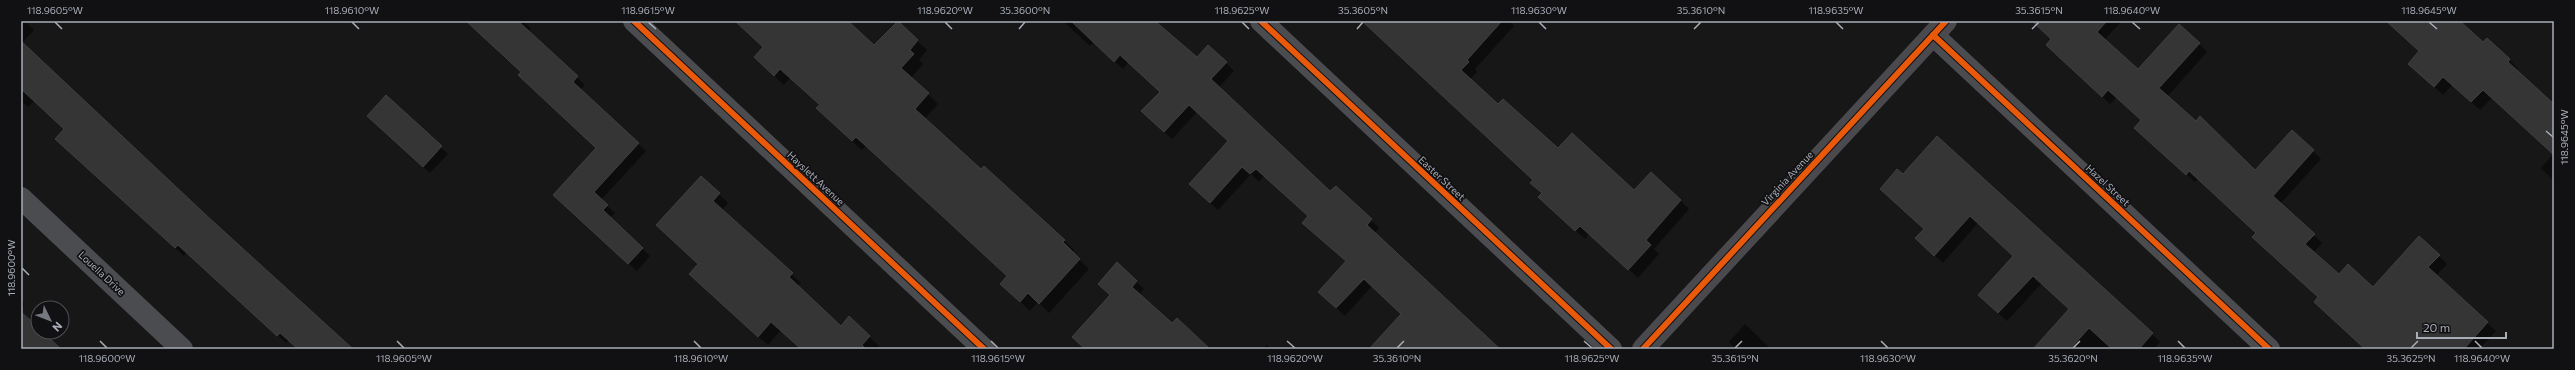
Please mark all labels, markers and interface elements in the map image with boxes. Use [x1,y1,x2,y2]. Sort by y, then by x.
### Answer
text: 118.9605°W [27,4,83,16]
text: 118.9610°W [325,4,379,16]
text: 118.9615°W [621,4,675,16]
text: 118.9620°W [917,4,973,16]
text: 35.3600°N [1000,4,1050,16]
text: 118.9625°W [1215,4,1269,16]
text: 35.3605°N [1338,4,1388,16]
text: 118.9630°W [1511,4,1567,16]
text: 35.3610°N [1677,4,1725,16]
text: 118.9635°W [1808,4,1864,16]
text: 35.3615°N [2015,4,2063,16]
text: 118.9640°W [2104,4,2160,16]
text: 118.9645°W [2401,4,2457,16]
text: 118.9645°W [2558,109,2570,165]
street label: Virginia Avenue [1759,148,1815,208]
street label: Hayslett Avenue [785,149,847,207]
street label: Easter Street [1416,153,1468,203]
street label: Hazel Street [2084,162,2132,208]
text: 118.9600°W [5,240,17,296]
street label: Louella Drive [76,249,128,297]
north arrow [30,300,70,340]
scale bar [2417,314,2506,340]
text: N [50,320,65,335]
text: 20 m [2423,320,2450,334]
text: 118.9600°W [79,352,135,364]
text: 118.9605°W [376,352,432,364]
text: 118.9610°W [674,352,728,364]
text: 118.9615°W [971,352,1025,364]
text: 118.9620°W [1267,352,1323,364]
text: 35.3610°N [1373,352,1421,364]
text: 118.9625°W [1565,352,1619,364]
text: 35.3615°N [1711,352,1759,364]
text: 118.9630°W [1860,352,1916,364]
text: 35.3620°N [2048,352,2098,364]
text: 118.9635°W [2157,352,2213,364]
text: 35.3625°N [2387,352,2435,364]
text: 118.9640°W [2454,352,2510,364]

